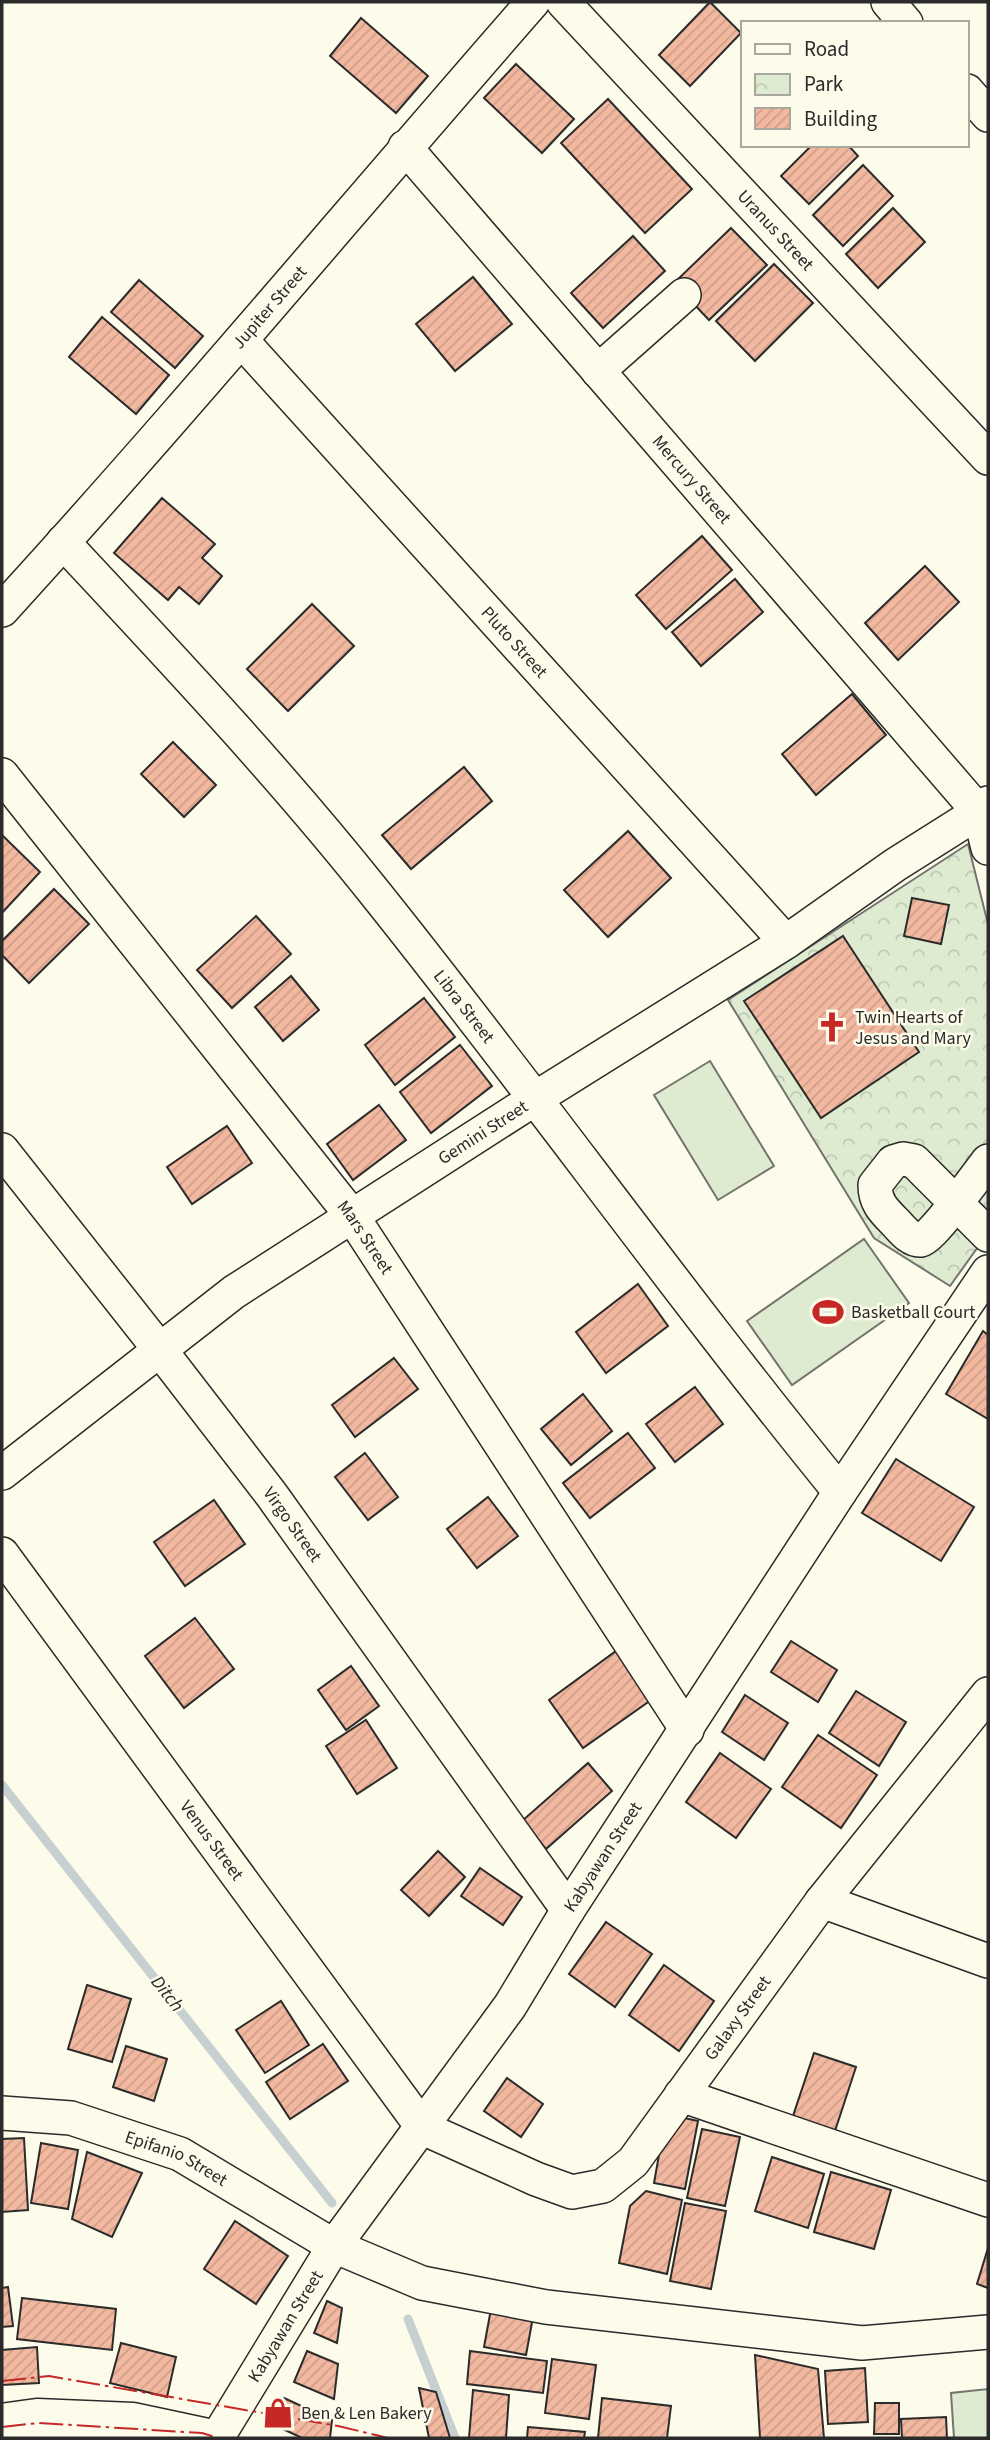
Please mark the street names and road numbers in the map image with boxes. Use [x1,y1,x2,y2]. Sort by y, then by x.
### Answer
street label: Uranus Street [732,184,820,276]
street label: Jupiter Street [226,260,312,354]
street label: Mercury Street [646,430,737,529]
street label: Pluto Street [475,601,554,683]
street label: Libra Street [428,964,501,1048]
street label: Gemini Street [433,1094,533,1170]
street label: Mars Street [331,1195,399,1279]
street label: Virgo Street [257,1481,328,1567]
street label: Venus Street [174,1795,250,1886]
street label: Kabyawan Street [557,1797,648,1917]
street label: Galaxy Street [698,1970,777,2065]
street label: Epifanio Street [122,2124,232,2192]
street label: Kabyawan Street [241,2265,329,2387]

